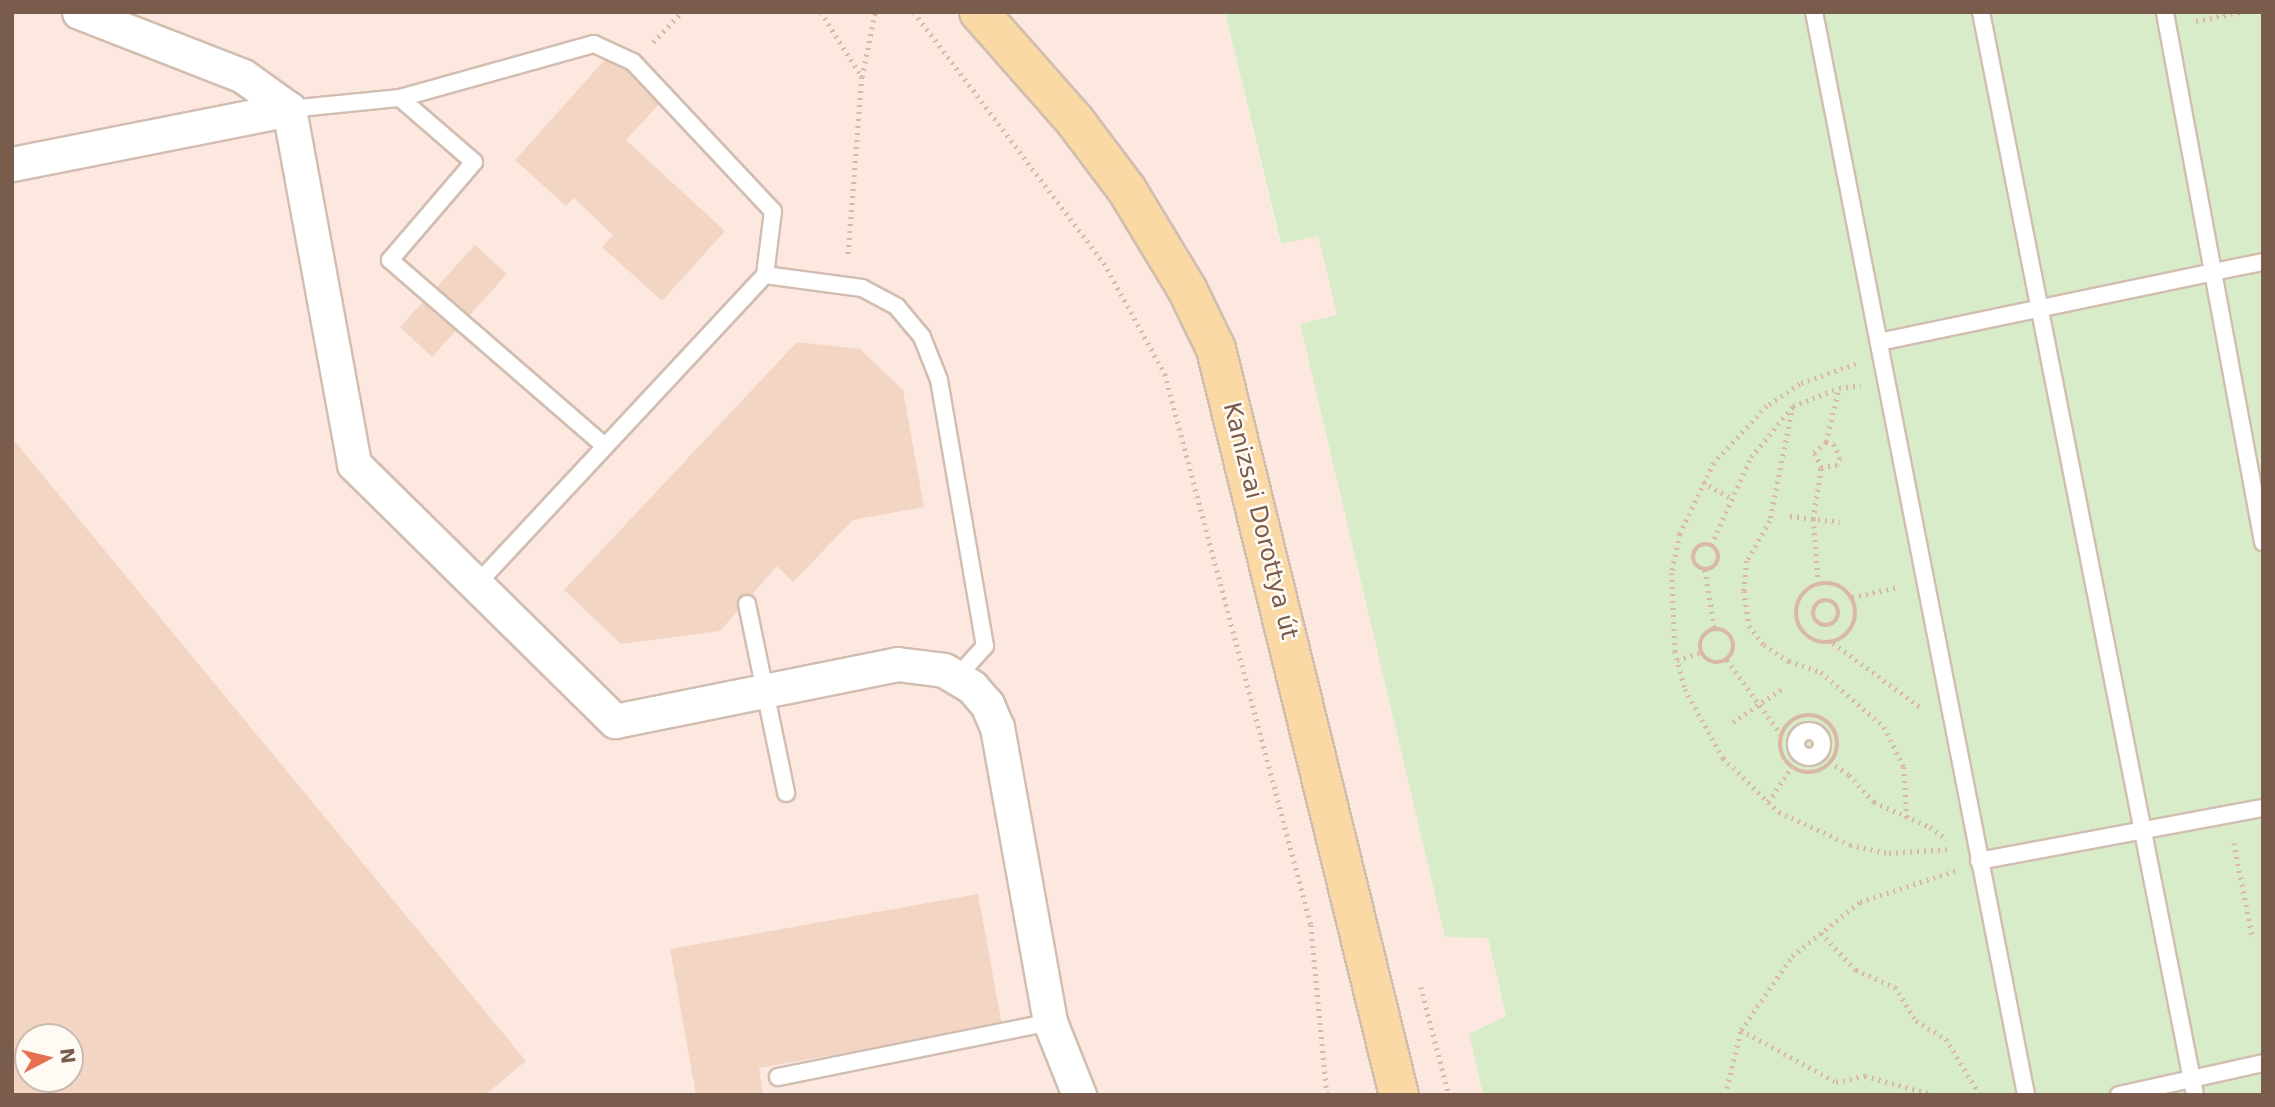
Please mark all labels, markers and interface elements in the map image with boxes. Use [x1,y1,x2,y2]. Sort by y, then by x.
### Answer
street label: Kanizsai Dorottya út [1217,400,1303,642]
north arrow [14,1023,84,1093]
text: N [56,1046,80,1065]

